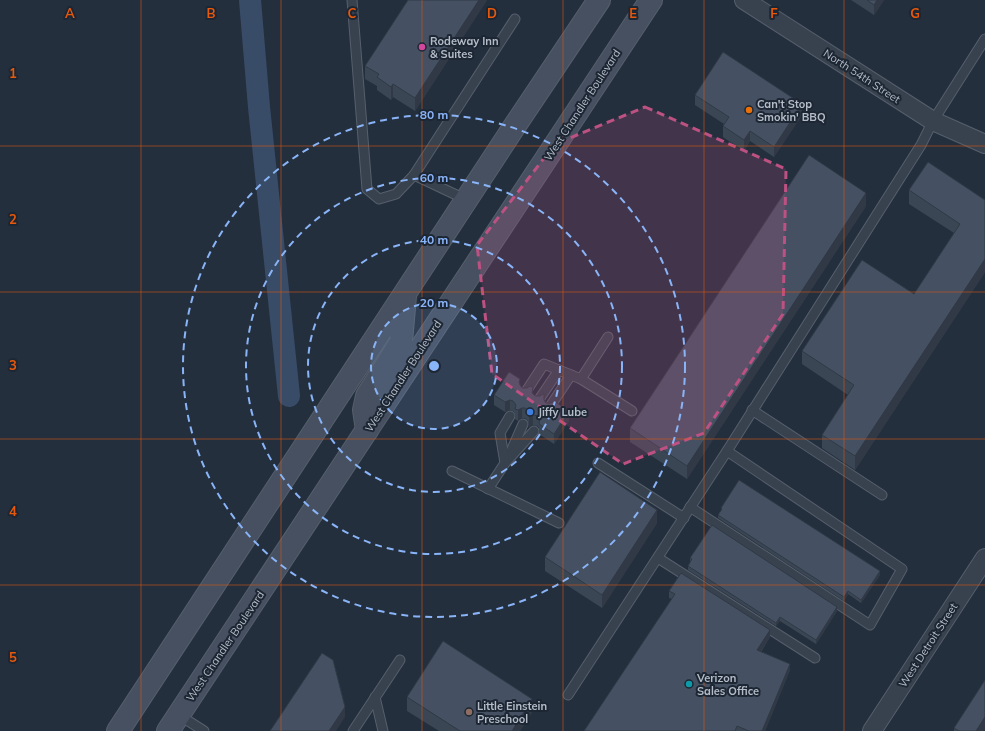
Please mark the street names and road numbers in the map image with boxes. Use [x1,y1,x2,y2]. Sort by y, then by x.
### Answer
street label: North 54th Street [821,46,903,106]
street label: West Chandler Boulevard [541,47,623,163]
street label: West Chandler Boulevard [362,318,444,434]
street label: West Chandler Boulevard [183,588,267,704]
street label: West Detroit Street [896,600,961,690]

